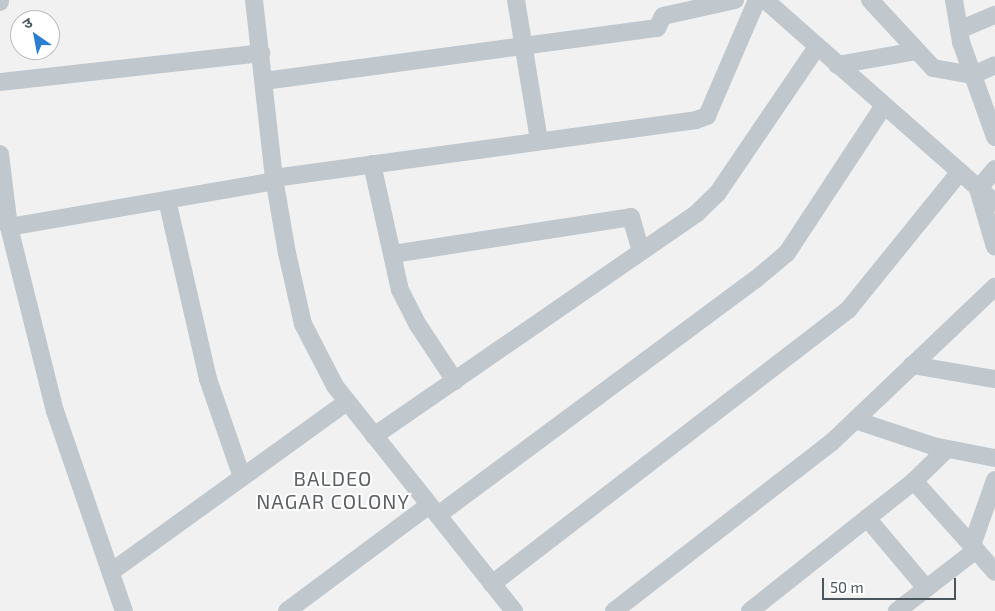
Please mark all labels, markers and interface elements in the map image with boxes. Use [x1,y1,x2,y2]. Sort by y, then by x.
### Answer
north arrow [10,10,60,60]
text: उ [19,13,35,32]
district label: BALDEO NAGAR COLONY [255,466,411,513]
scale bar [825,568,959,600]
text: 50 m [830,578,864,596]

